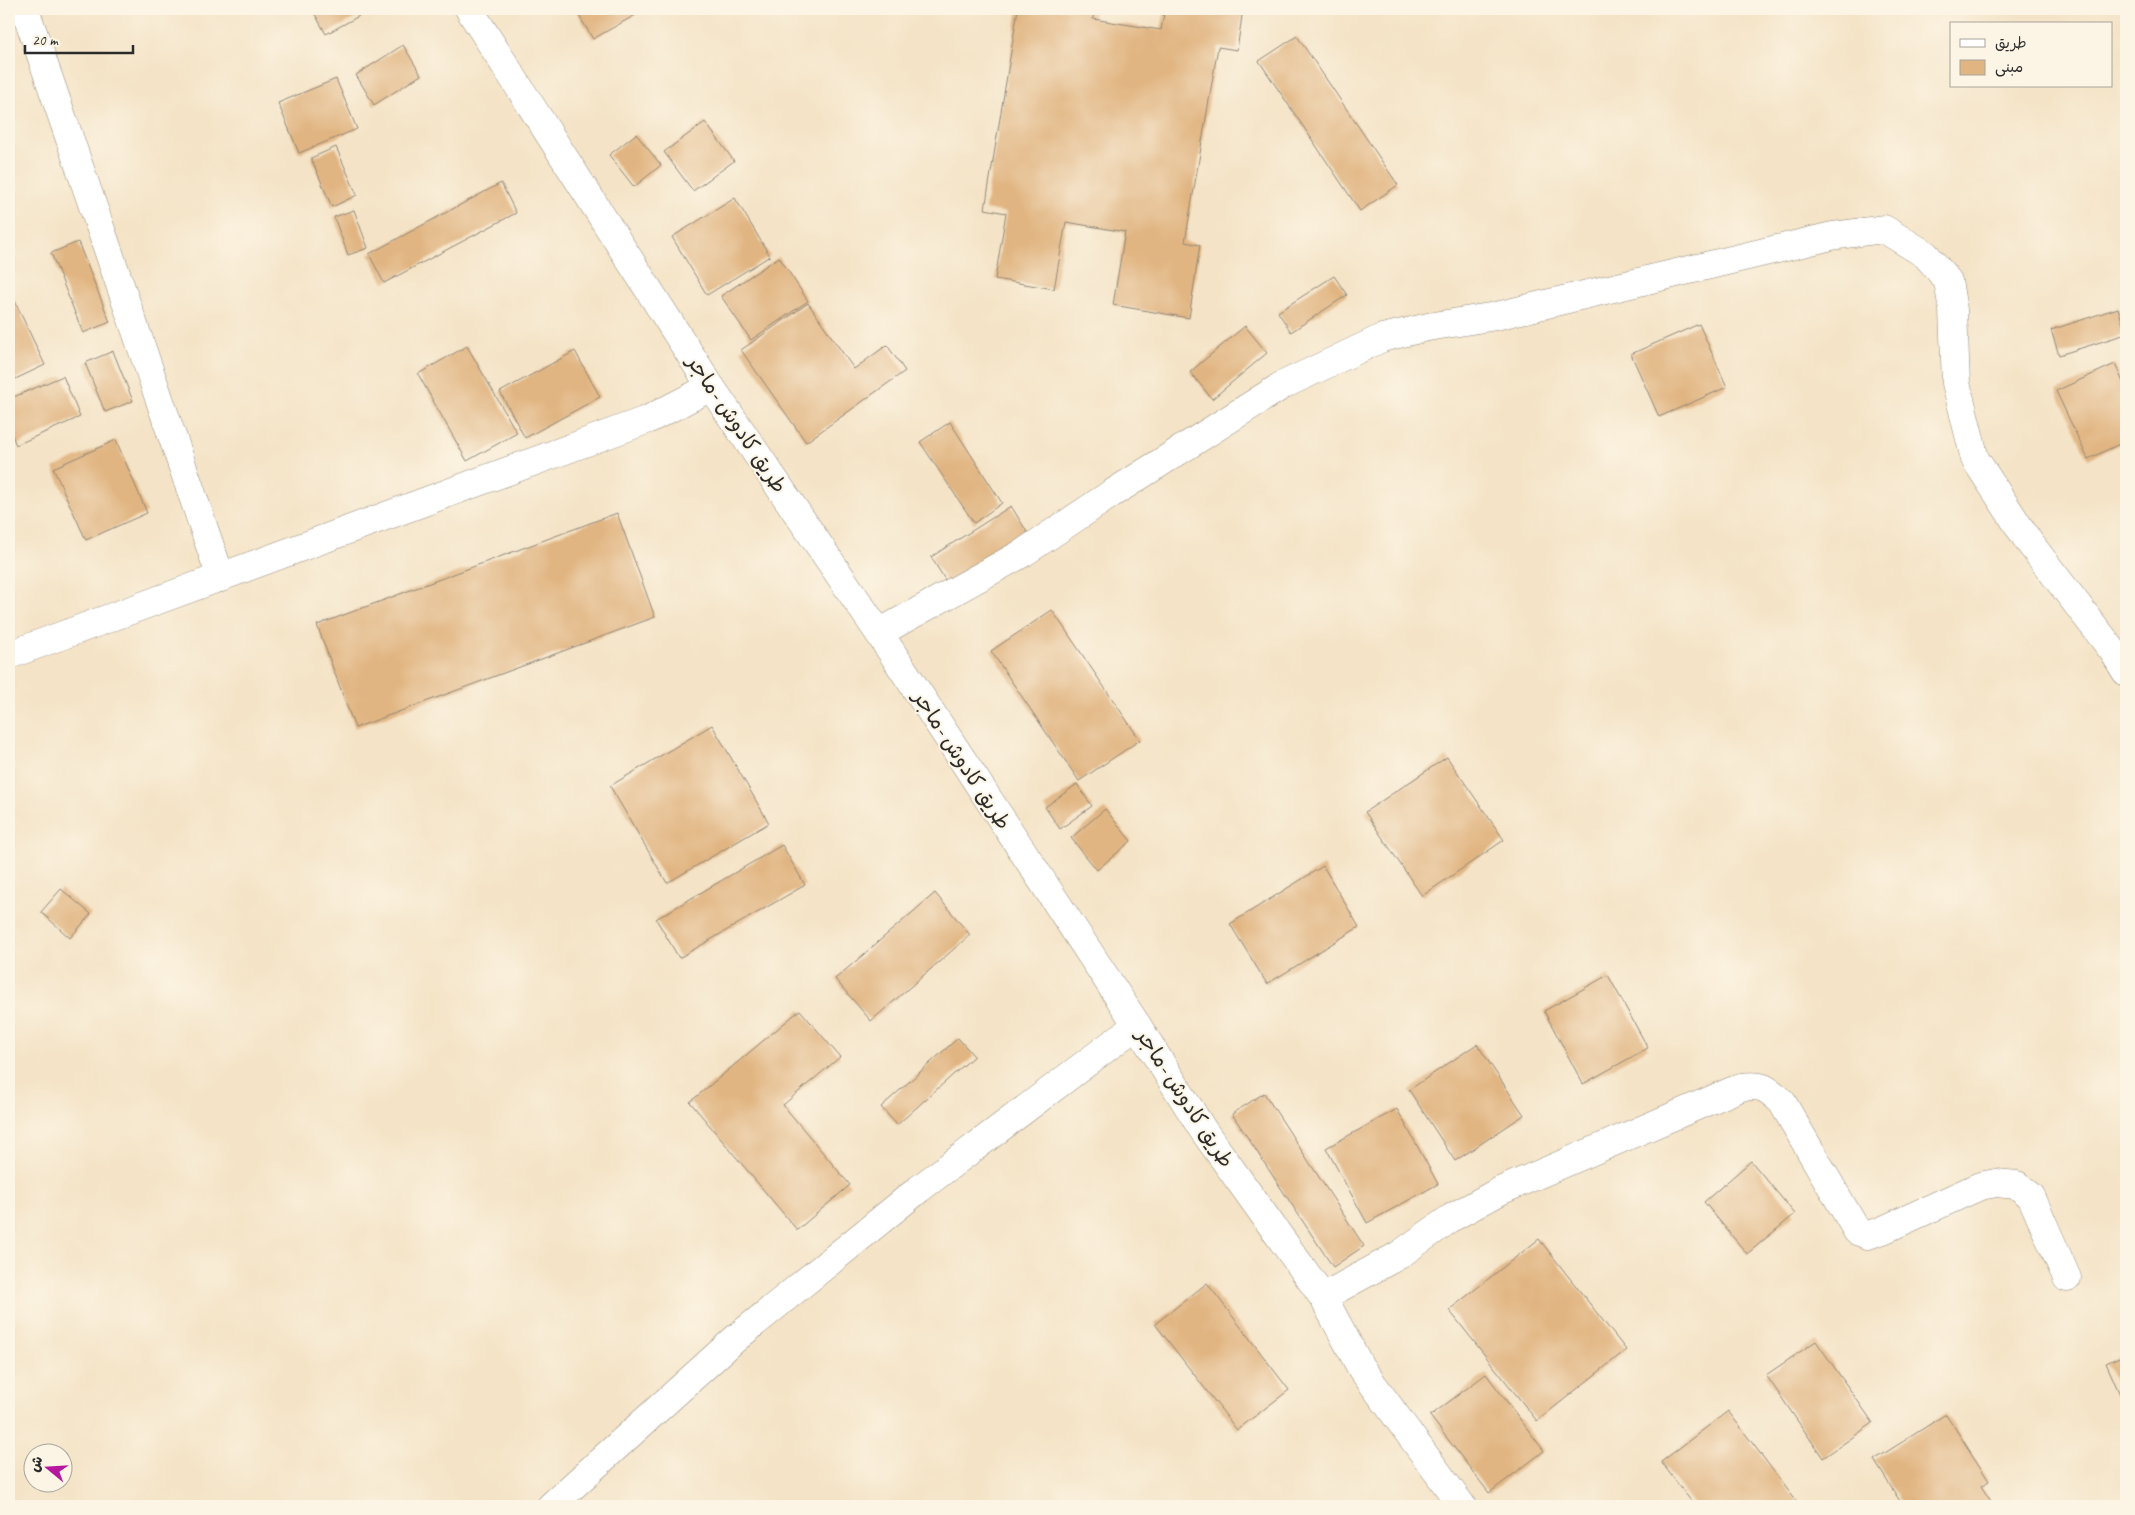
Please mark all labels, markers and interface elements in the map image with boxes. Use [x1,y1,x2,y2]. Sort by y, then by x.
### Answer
scale bar [25,22,132,54]
legend [1950,22,2112,88]
text: 20 m [32,31,59,50]
text: طريق [1995,34,2027,53]
text: مبنى [1995,58,2023,77]
street label: طريق كادوش -ماجر [680,349,793,498]
street label: طريق كادوش -ماجر [906,684,1017,834]
street label: طريق كادوش -ماجر [1129,1022,1240,1172]
north arrow [22,1442,72,1492]
text: ش [26,1454,47,1474]

